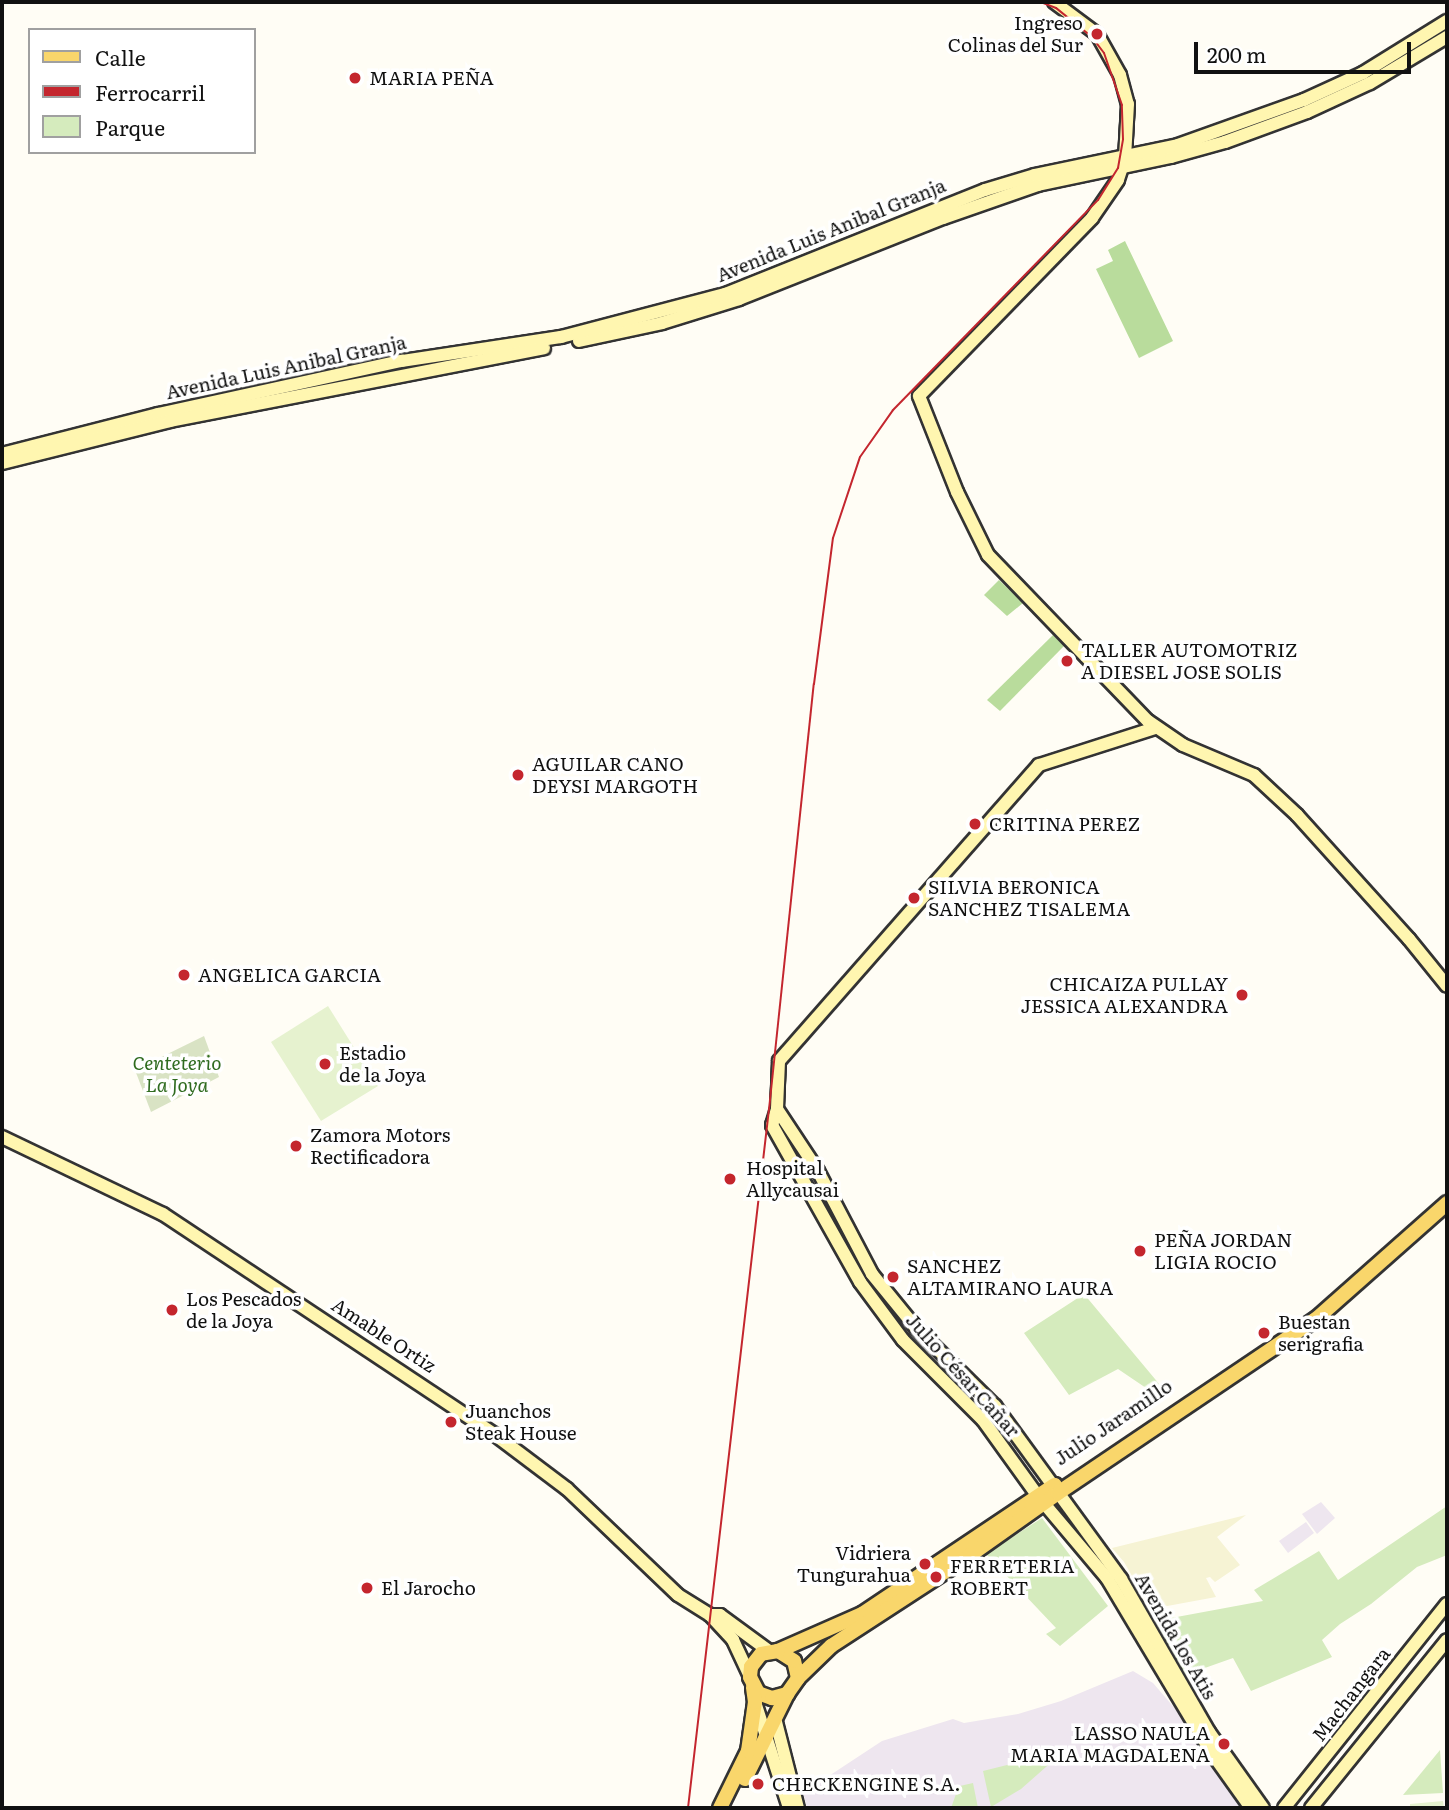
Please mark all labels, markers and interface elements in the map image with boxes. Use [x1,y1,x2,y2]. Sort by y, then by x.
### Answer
place label: Ingreso Colinas del Sur [948,12,1083,56]
marker: Ingreso Colinas del Sur [1089,26,1105,42]
legend [28,28,256,154]
scale bar [1197,28,1414,72]
text: 200 m [1207,38,1267,69]
text: Calle [95,41,146,72]
place label: MARIA PEÑA [369,67,494,89]
marker: MARIA PEÑA [347,70,363,86]
text: Ferrocarril [95,76,205,107]
text: Parque [95,111,165,142]
street label: Avenida Luis Anibal Granja [713,173,949,287]
street label: Avenida Luis Anibal Granja [164,330,408,404]
place label: TALLER AUTOMOTRIZ A DIESEL JOSE SOLIS [1081,639,1298,683]
marker: TALLER AUTOMOTRIZ A DIESEL JOSE SOLIS [1059,653,1075,669]
place label: AGUILAR CANO DEYSI MARGOTH [532,753,698,797]
marker: AGUILAR CANO DEYSI MARGOTH [510,767,526,783]
place label: CRITINA PEREZ [989,813,1140,835]
marker: CRITINA PEREZ [967,816,983,832]
place label: SILVIA BERONICA SANCHEZ TISALEMA [928,876,1130,920]
marker: SILVIA BERONICA SANCHEZ TISALEMA [906,890,922,906]
place label: ANGELICA GARCIA [198,964,381,986]
marker: ANGELICA GARCIA [176,967,192,983]
place label: CHICAIZA PULLAY JESSICA ALEXANDRA [1020,973,1228,1017]
marker: CHICAIZA PULLAY JESSICA ALEXANDRA [1234,987,1250,1003]
place label: Estadio de la Joya [339,1042,426,1086]
park label: Centeterio La Joya [133,1052,221,1096]
marker: Estadio de la Joya [317,1056,333,1072]
place label: Zamora Motors Rectificadora [310,1124,450,1168]
marker: Zamora Motors Rectificadora [288,1138,304,1154]
place label: Hospital Allycausai [746,1157,839,1201]
marker: Hospital Allycausai [720,1169,740,1189]
place label: PEÑA JORDAN LIGIA ROCIO [1154,1229,1292,1273]
marker: PEÑA JORDAN LIGIA ROCIO [1132,1243,1148,1259]
place label: SANCHEZ ALTAMIRANO LAURA [907,1255,1113,1299]
marker: SANCHEZ ALTAMIRANO LAURA [885,1269,901,1285]
place label: Los Pescados de la Joya [186,1288,301,1332]
street label: Amable Ortiz [328,1293,440,1377]
marker: Los Pescados de la Joya [164,1302,180,1318]
street label: Julio César Cañar [901,1308,1025,1442]
place label: Buestan serigrafia [1278,1311,1364,1355]
marker: Buestan serigrafia [1256,1325,1272,1341]
street label: Julio Jaramillo [1050,1374,1176,1470]
place label: Juanchos Steak House [465,1400,577,1444]
marker: Juanchos Steak House [443,1414,459,1430]
place label: Vidriera Tungurahua [796,1542,911,1586]
place label: FERRETERIA ROBERT [950,1555,1075,1599]
marker: Vidriera Tungurahua [917,1556,933,1572]
marker: FERRETERIA ROBERT [928,1569,944,1585]
street label: Avenida los Atis [1131,1569,1221,1703]
place label: El Jarocho [381,1577,476,1599]
marker: El Jarocho [359,1580,375,1596]
street label: Machangara [1307,1642,1395,1746]
place label: LASSO NAULA MARIA MAGDALENA [1010,1722,1210,1766]
marker: LASSO NAULA MARIA MAGDALENA [1216,1736,1232,1752]
place label: CHECKENGINE S.A. [772,1773,960,1795]
marker: CHECKENGINE S.A. [750,1776,766,1792]

